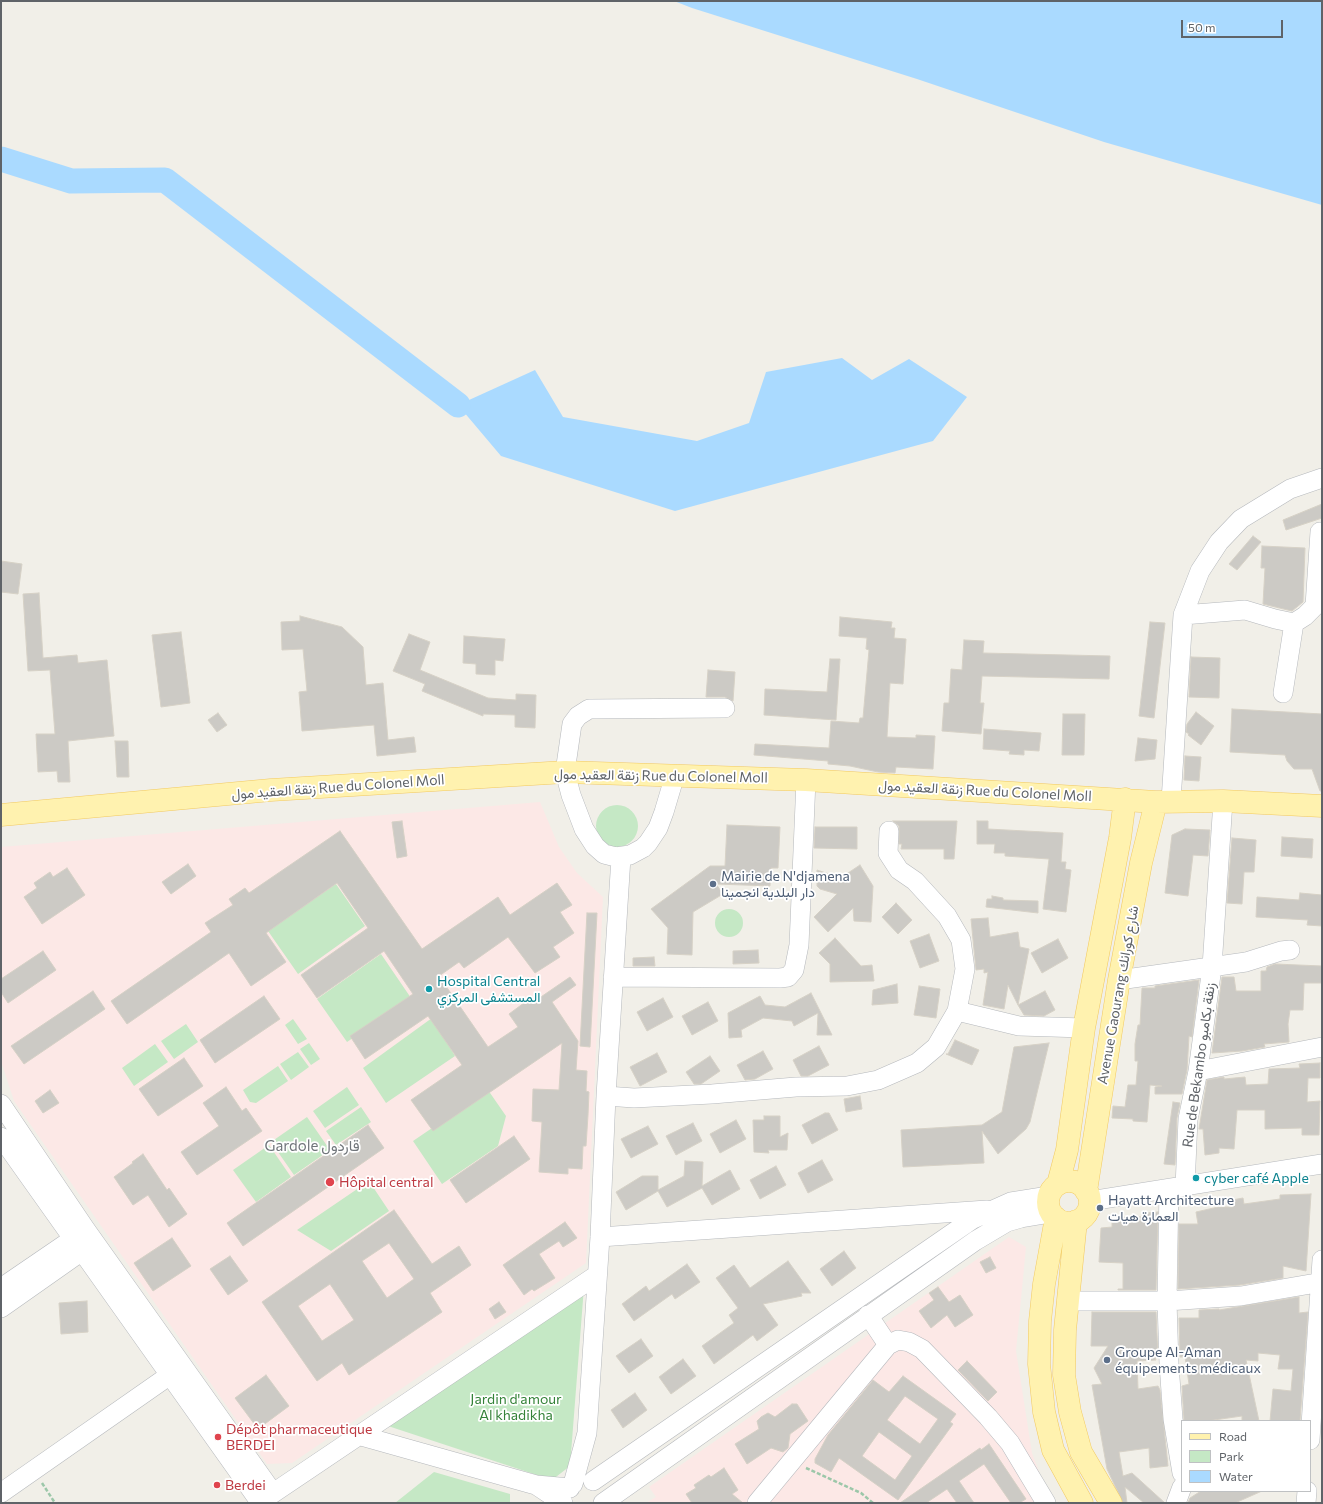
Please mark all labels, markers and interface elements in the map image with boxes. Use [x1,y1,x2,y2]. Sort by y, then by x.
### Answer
scale bar [1183,12,1285,38]
text: 50 m [1188,20,1216,34]
street label: زنقة العقيد مول Rue du Colonel Moll [554,766,768,786]
street label: زنقة العقيد مول Rue du Colonel Moll [231,771,445,803]
street label: زنقة العقيد مول Rue du Colonel Moll [878,777,1092,805]
place label: Mairie de N'djamena دار البلدية انجمينا [721,868,850,900]
marker: Mairie de N'djamena دار البلدية انجمينا [708,879,718,889]
street label: Avenue Gaourang شارع كورانك [1094,904,1142,1086]
place label: Hospital Central المستشفى المركزي [437,973,541,1006]
street label: Rue de Bekambo زنقة بكامبو [1179,981,1219,1149]
marker: Hospital Central المستشفى المركزي [424,984,434,994]
district label: Gardole قاردول [265,1137,359,1155]
place label: cyber café Apple [1204,1170,1309,1186]
marker: cyber café Apple [1191,1173,1201,1183]
place label: Hôpital central [339,1174,433,1190]
marker: Hôpital central [324,1176,336,1188]
place label: Hayatt Architecture العمارة هيات [1108,1192,1234,1224]
marker: Hayatt Architecture العمارة هيات [1095,1203,1105,1213]
place label: Groupe Al-Aman équipements médicaux [1115,1344,1261,1376]
marker: Groupe Al-Aman équipements médicaux [1102,1355,1112,1365]
park label: Jardin d'amour Al khadikha [470,1391,562,1424]
legend [1181,1420,1311,1492]
place label: Dépôt pharmaceutique BERDEI [226,1421,372,1454]
text: Road [1219,1429,1247,1443]
marker: Dépôt pharmaceutique BERDEI [213,1432,223,1442]
text: Park [1219,1449,1244,1463]
text: Water [1219,1469,1253,1483]
place label: Berdei [225,1477,266,1493]
marker: Berdei [212,1480,222,1490]

